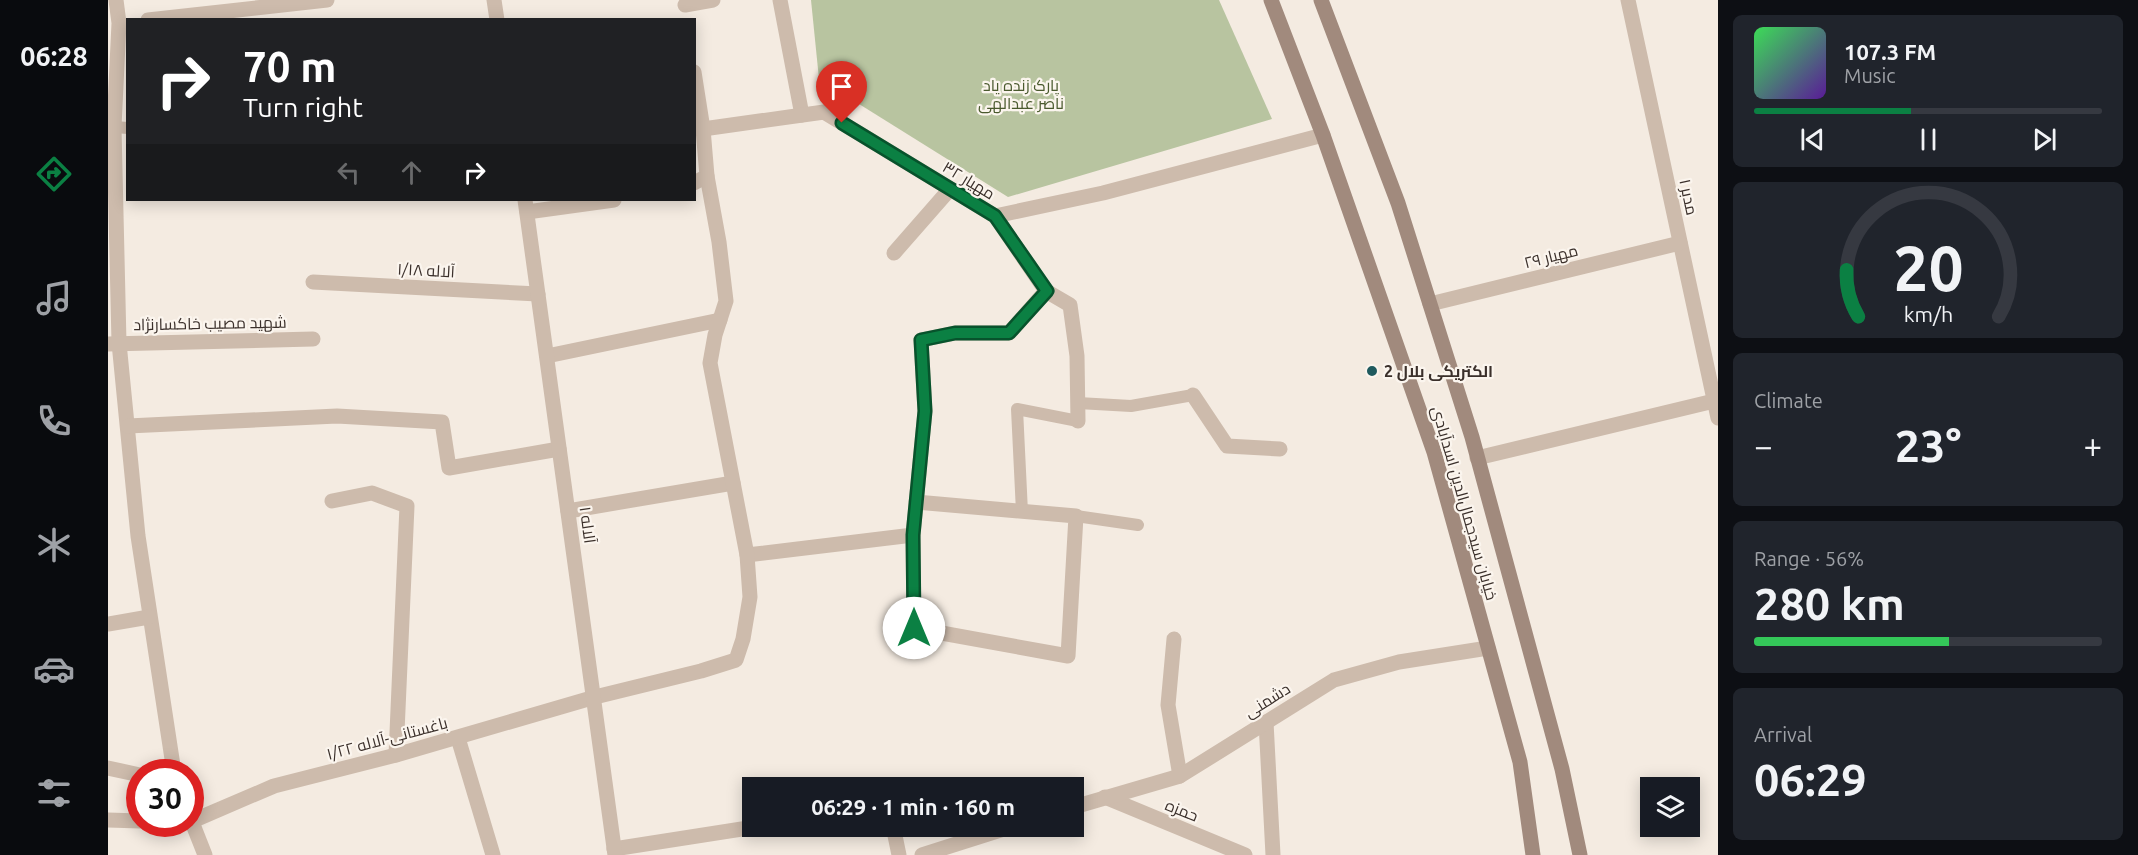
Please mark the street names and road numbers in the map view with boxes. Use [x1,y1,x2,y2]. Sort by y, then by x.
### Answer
street label: مهیار ۳۲ [939,158,998,204]
street label: مدبر ۱ [1675,177,1702,217]
street label: مهیار ۲۹ [1522,241,1580,273]
street label: آلاله ۱/۱۸ [397,260,456,281]
street label: شهید مصیب خاکسارنژاد [133,313,287,335]
street label: خیابان سیدجمال‌الدین اسدآبادی [1427,404,1501,603]
street label: آلاله ۱ [577,505,600,545]
street label: دشمنی [1241,679,1294,723]
street label: باغستانی-آلاله ۱/۲۲ [325,713,450,765]
street label: حمزه [1163,795,1201,826]

